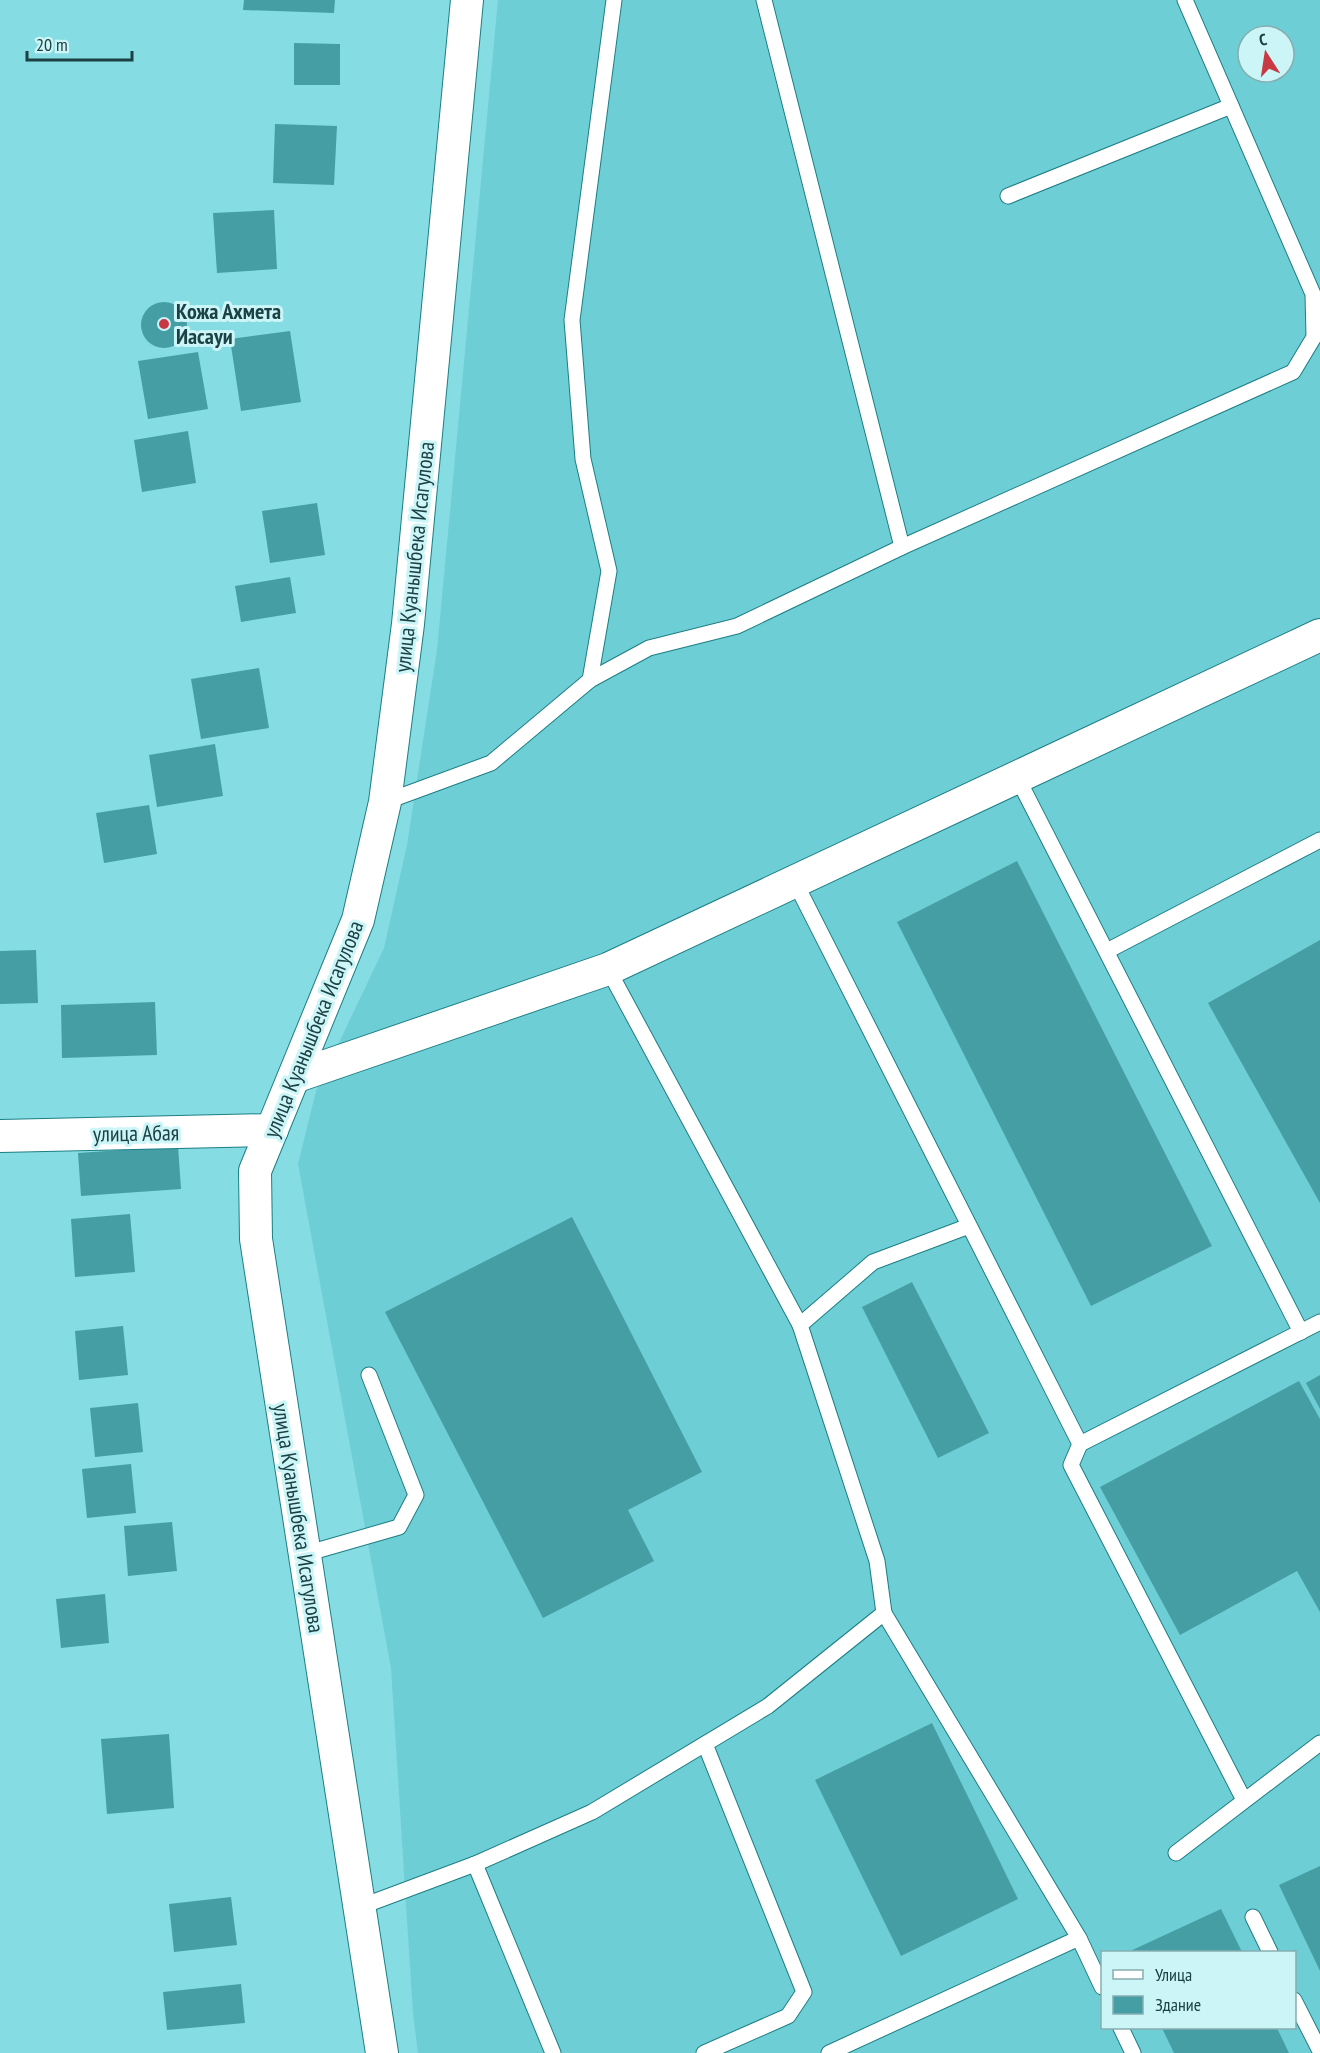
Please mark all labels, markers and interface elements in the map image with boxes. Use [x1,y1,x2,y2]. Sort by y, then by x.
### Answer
scale bar [27,24,132,62]
north arrow [1236,24,1296,84]
text: С [1257,29,1269,50]
text: 20 m [36,33,68,56]
place label: Кожа Ахмета Иасауи [176,297,281,350]
marker: Кожа Ахмета Иасауи [157,317,171,331]
street label: улица Куанышбека Исагулова [388,440,440,674]
street label: улица Куанышбека Исагулова [257,916,369,1142]
street label: улица Абая [93,1118,179,1148]
street label: улица Куанышбека Исагулова [267,1401,331,1635]
legend [1101,1951,1296,2029]
text: Улица [1155,1963,1192,1986]
text: Здание [1155,1993,1201,2016]

